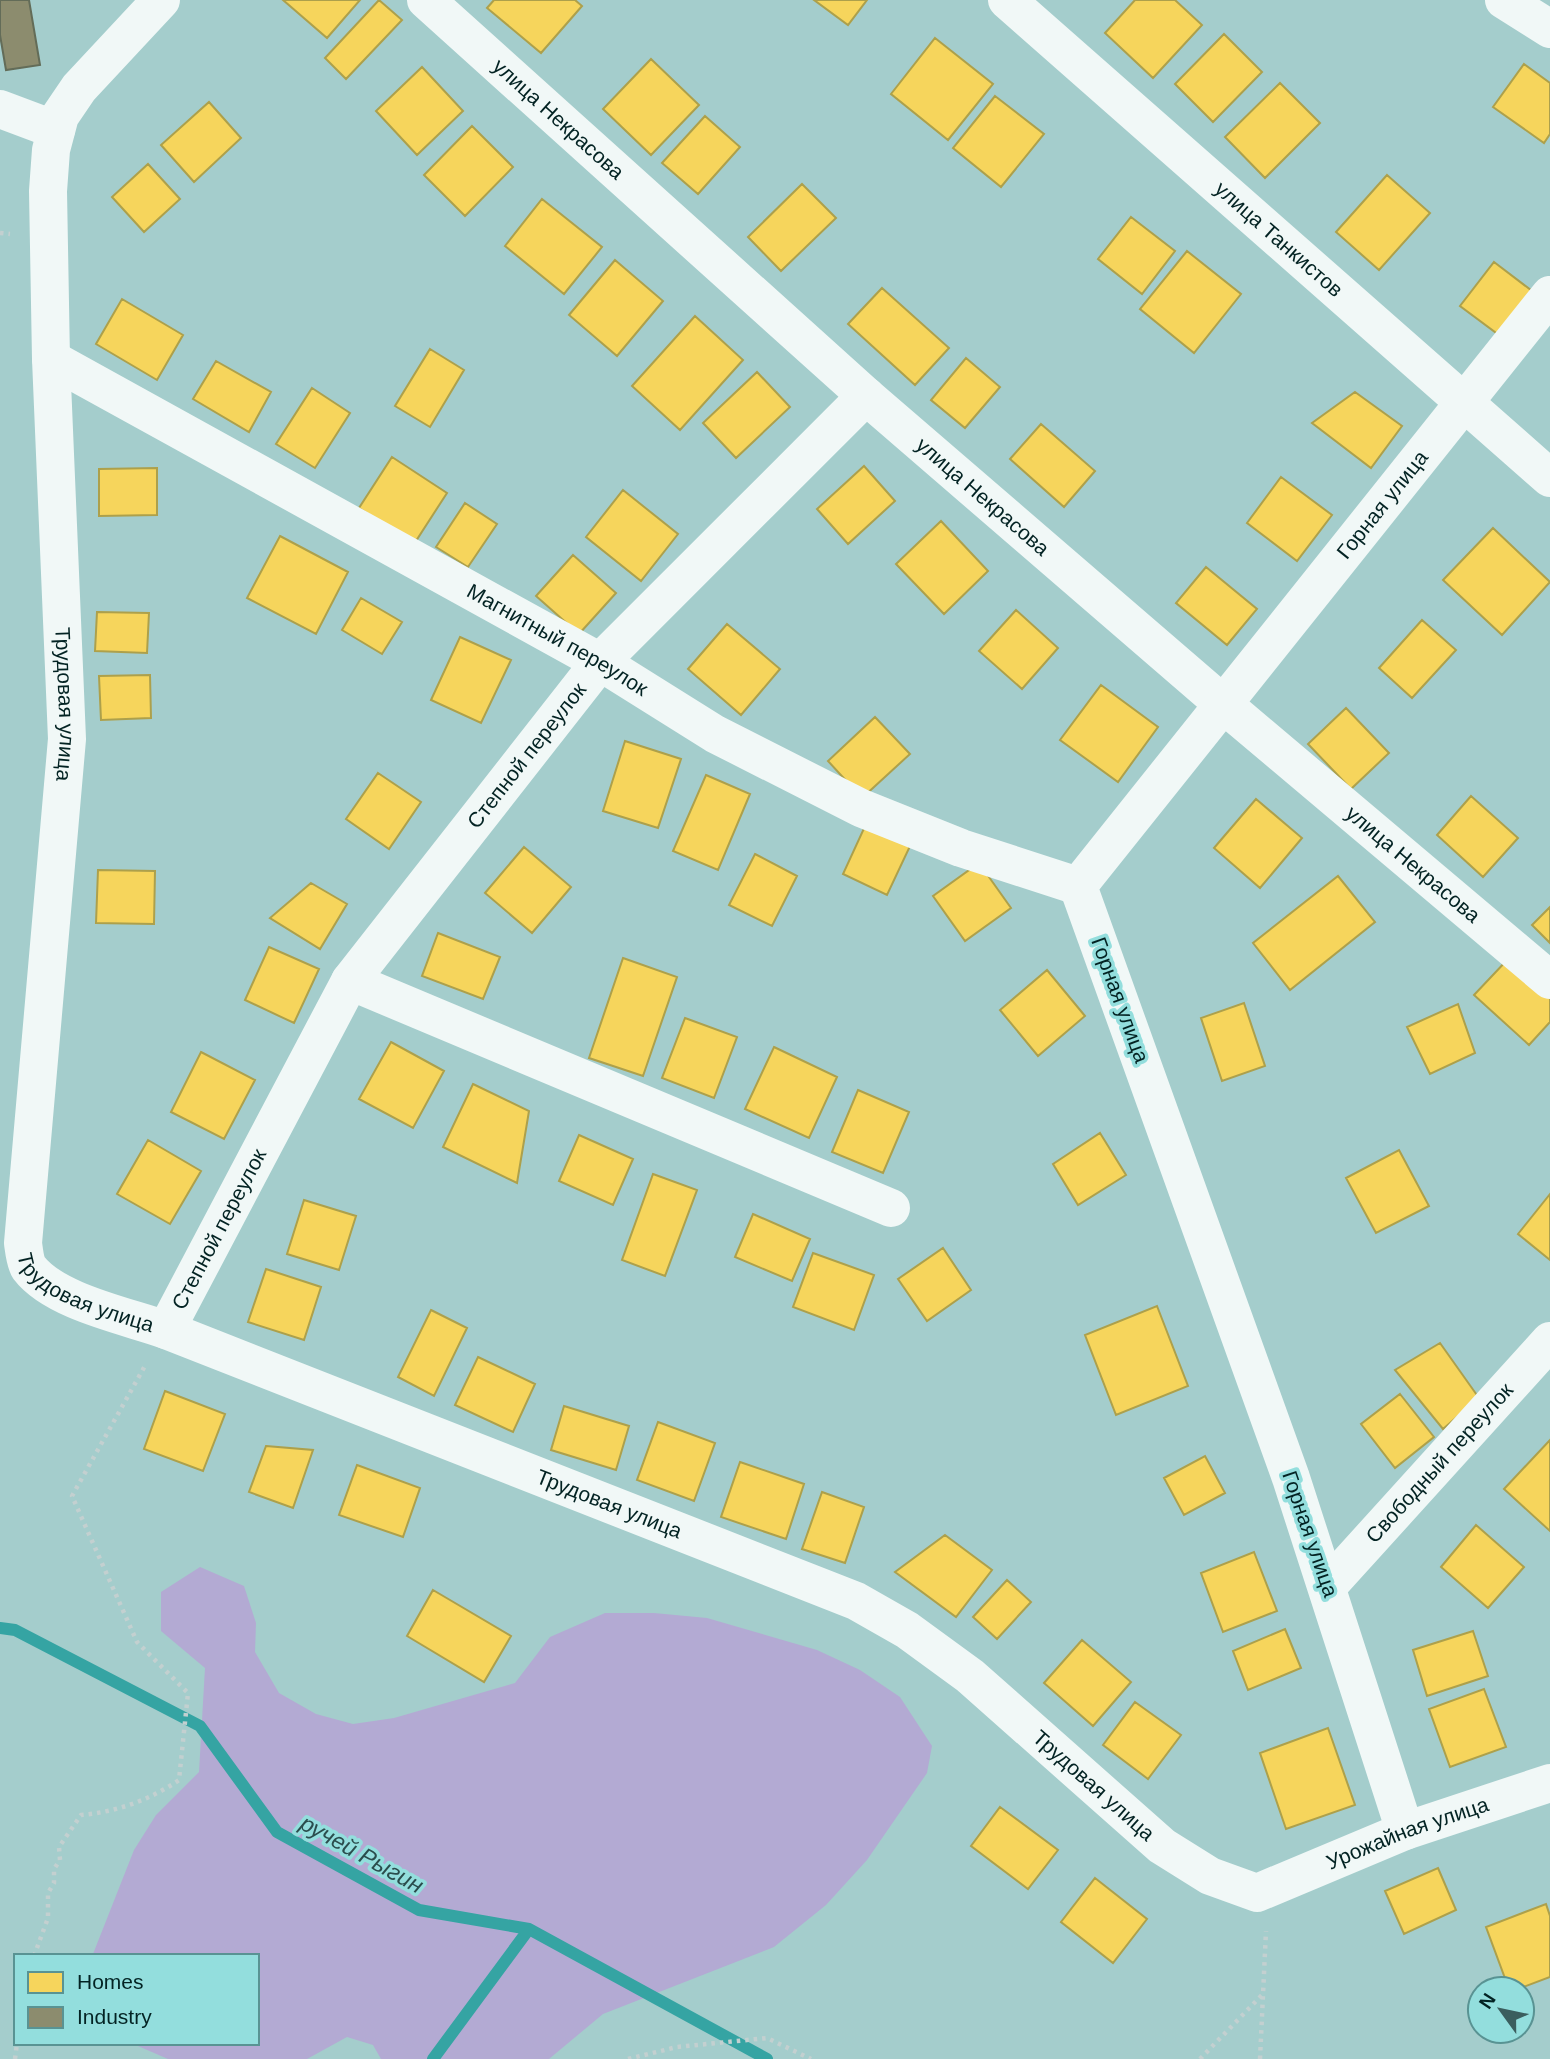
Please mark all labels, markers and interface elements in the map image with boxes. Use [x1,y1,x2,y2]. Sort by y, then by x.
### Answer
street label: улица Некрасова [488,54,629,184]
street label: улица Танкистов [1210,177,1348,301]
street label: улица Некрасова [912,433,1054,560]
street label: Горная улица [1332,446,1432,563]
street label: Магнитный переулок [463,579,653,700]
street label: Трудовая улица [51,627,79,783]
street label: Степной переулок [462,677,591,832]
street label: улица Некрасова [1342,801,1485,927]
street label: Горная улица [1087,934,1154,1066]
street label: Степной переулок [167,1144,271,1313]
street label: Трудовая улица [13,1250,157,1336]
street label: Свободный переулок [1361,1378,1518,1547]
street label: Трудовая улица [533,1465,686,1543]
street label: Горная улица [1278,1468,1343,1600]
street label: Трудовая улица [1029,1725,1160,1845]
street label: Урожайная улица [1323,1792,1492,1874]
water label: ручей Рыгин [295,1809,428,1899]
legend [14,1954,259,2045]
text: Homes [77,1970,144,1993]
north arrow [1466,1975,1536,2045]
text: N [1475,1990,1500,2012]
text: Industry [77,2005,152,2028]

